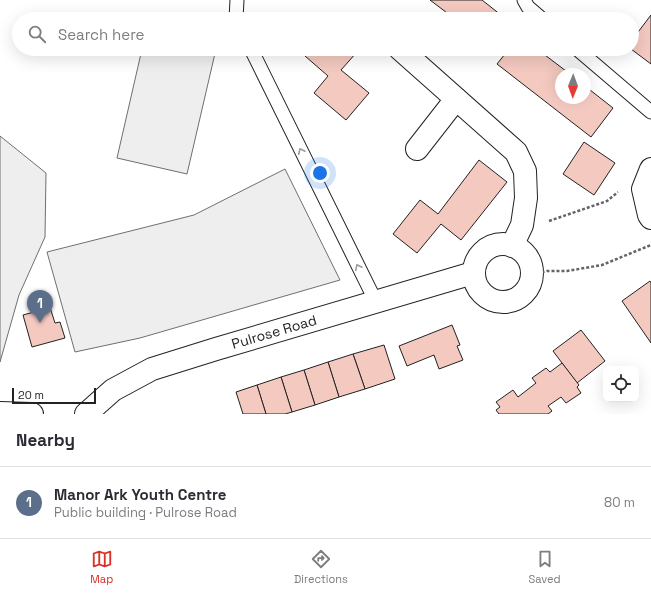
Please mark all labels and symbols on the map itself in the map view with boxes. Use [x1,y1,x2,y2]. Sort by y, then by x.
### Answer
north arrow [555,68,591,104]
one-way arrow [298,147,306,155]
your location [310,163,330,183]
one-way arrow [356,264,363,271]
pin: 1 [27,290,53,323]
street label: Pulrose Road [229,311,319,353]
scale bar [12,386,96,405]

